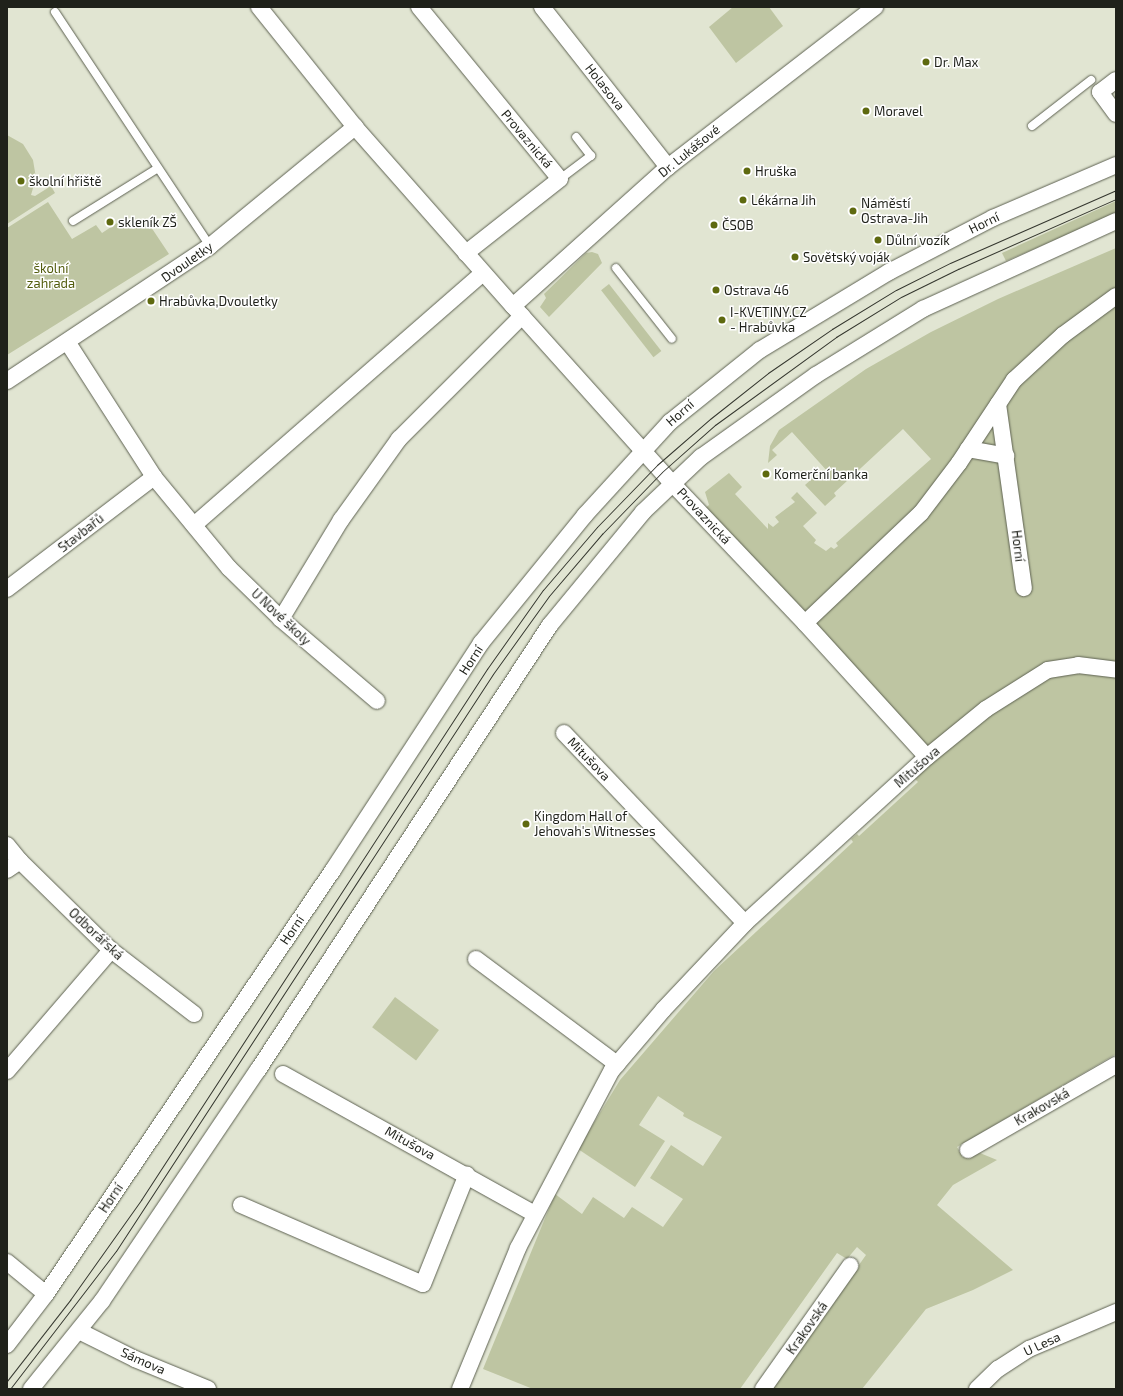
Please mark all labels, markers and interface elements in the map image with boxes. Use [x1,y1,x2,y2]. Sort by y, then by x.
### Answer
place label: Dr. Max [934,54,978,70]
marker: Dr. Max [921,57,931,67]
street label: Holasova [582,61,628,113]
place label: Moravel [874,103,923,119]
marker: Moravel [861,106,871,116]
street label: Provaznická [498,107,556,171]
street label: Dr. Lukášové [655,121,723,181]
place label: Hruška [755,163,797,179]
marker: Hruška [742,166,752,176]
place label: školní hřiště [29,173,101,189]
marker: školní hřiště [16,176,26,186]
place label: Lékárna Jih [751,192,816,208]
marker: Lékárna Jih [738,195,748,205]
place label: Náměstí Ostrava-Jih [861,196,928,227]
marker: Náměstí Ostrava-Jih [848,206,858,216]
street label: Horní [966,209,1002,237]
place label: skleník ZŠ [118,214,177,230]
marker: skleník ZŠ [105,217,115,227]
place label: ČSOB [722,217,753,233]
marker: ČSOB [709,220,719,230]
place label: Důlní vozík [886,232,950,248]
marker: Důlní vozík [873,235,883,245]
street label: Dvouletky [158,239,216,285]
place label: Sovětský voják [803,249,891,265]
marker: Sovětský voják [790,252,800,262]
park label: školní zahrada [27,261,75,292]
place label: Ostrava 46 [724,282,789,298]
marker: Ostrava 46 [711,285,721,295]
place label: Hrabůvka,Dvouletky [159,293,278,309]
marker: Hrabůvka,Dvouletky [146,296,156,306]
place label: I-KVETINY.CZ - Hrabůvka [730,305,807,336]
marker: I-KVETINY.CZ - Hrabůvka [717,315,727,325]
street label: Horní [663,396,697,430]
place label: Komerční banka [774,466,868,482]
marker: Komerční banka [761,469,771,479]
street label: Provaznická [674,485,734,547]
street label: Stavbařů [55,510,107,556]
street label: Horní [1008,529,1028,563]
street label: U Nové školy [248,586,314,648]
street label: Horní [456,642,486,678]
street label: Mitušova [564,734,614,784]
street label: Mitušova [891,743,943,791]
place label: Kingdom Hall of Jehovah's Witnesses [534,809,656,840]
marker: Kingdom Hall of Jehovah's Witnesses [521,819,531,829]
street label: Odborářská [66,905,126,963]
street label: Horní [277,912,307,948]
street label: Krakovská [1012,1085,1072,1129]
street label: Mitušova [382,1123,438,1163]
street label: Horní [96,1180,126,1216]
street label: Krakovská [783,1299,831,1357]
street label: U Lesa [1021,1329,1063,1359]
street label: Sámova [118,1344,168,1378]

